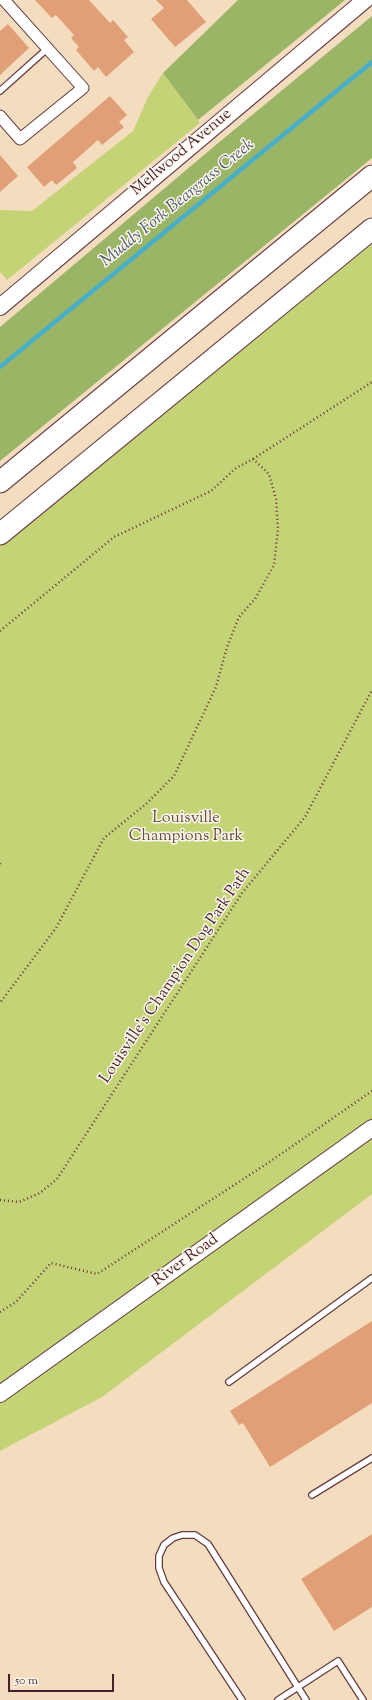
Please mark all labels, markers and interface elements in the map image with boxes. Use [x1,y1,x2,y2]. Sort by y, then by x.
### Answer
street label: Mellwood Avenue [128,105,236,201]
water label: Muddy Fork Beargrass Creek [97,136,259,272]
park label: Louisville Champions Park [129,809,243,847]
street label: Louisville's Champion Dog Park Path [96,865,256,1087]
street label: River Road [149,1231,223,1291]
scale bar [10,1666,116,1692]
text: 50 m [15,1672,38,1690]

